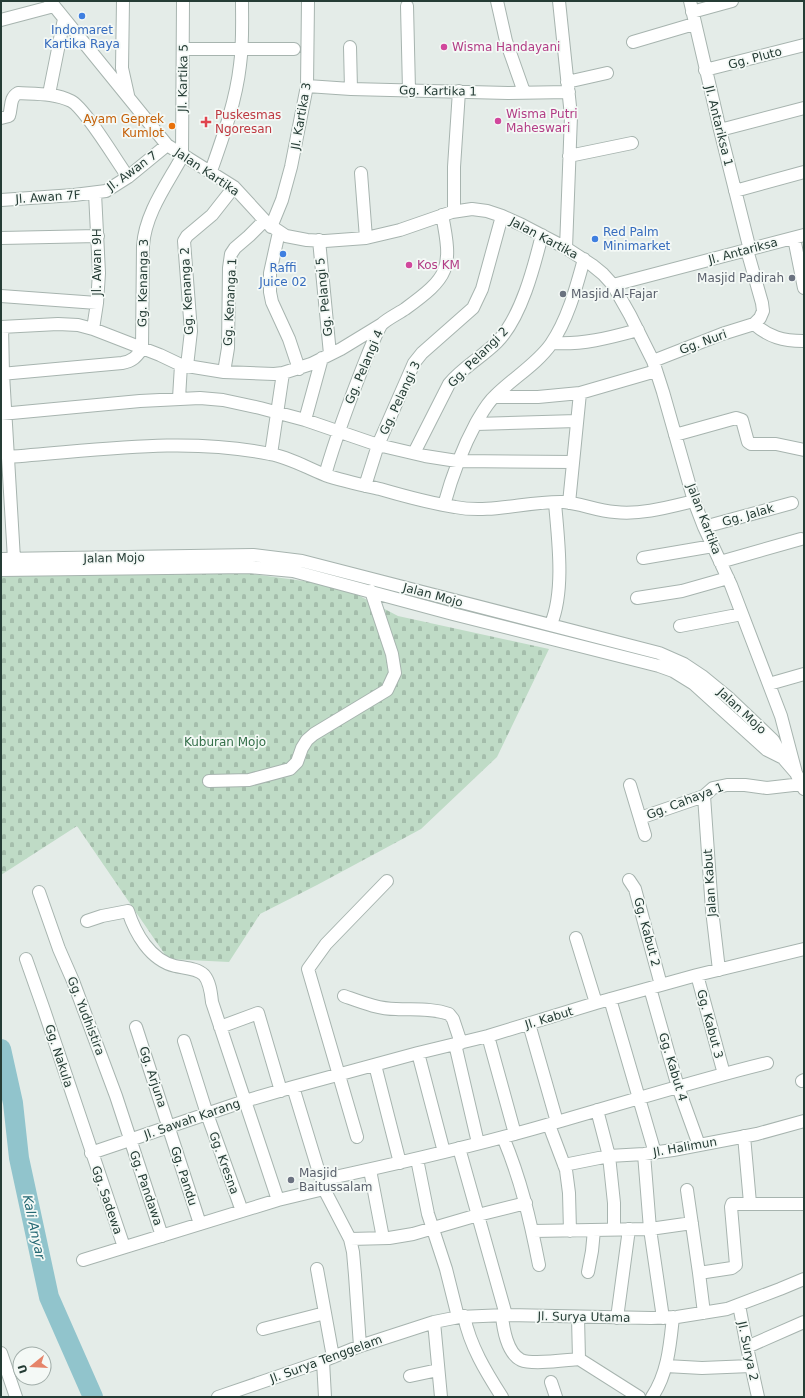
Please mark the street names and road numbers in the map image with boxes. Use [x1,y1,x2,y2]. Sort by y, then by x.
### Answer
street label: Jl. Kartika 5 [175,44,191,113]
street label: Gg. Pluto [727,44,783,72]
street label: Jl. Kartika 3 [288,81,314,152]
street label: Gg. Kartika 1 [399,83,477,99]
street label: Jl. Antariksa 1 [702,83,736,168]
street label: Jalan Kartika [171,145,242,199]
street label: Jl. Awan 7 [103,148,160,194]
street label: Jl. Awan 7F [14,188,81,206]
street label: Jalan Kartika [507,214,580,262]
street label: Jl. Awan 9H [90,228,104,297]
street label: Jl. Antariksa [706,235,779,267]
street label: Gg. Kenanga 3 [135,239,151,327]
street label: Gg. Kenanga 2 [178,247,196,335]
street label: Gg. Pelangi 5 [313,257,335,337]
street label: Gg. Kenanga 1 [221,258,239,346]
street label: Gg. Pelangi 2 [445,324,511,390]
street label: Gg. Nuri [677,327,729,357]
street label: Gg. Pelangi 4 [342,328,386,406]
street label: Gg. Pelangi 3 [377,359,423,437]
street label: Jalan Kartika [684,481,724,557]
street label: Gg. Jalak [721,501,775,529]
street label: Jalan Mojo [82,550,145,566]
street label: Jalan Mojo [401,580,464,610]
street label: Jalan Mojo [714,684,769,737]
street label: Gg. Cahaya 1 [645,780,725,822]
street label: Jalan Kabut [701,848,719,918]
street label: Gg. Kabut 2 [631,896,663,968]
street label: Gg. Yudhistira [65,975,107,1057]
street label: Gg. Kabut 3 [694,988,726,1060]
street label: Jl. Kabut [522,1004,575,1032]
street label: Gg. Nakula [42,1023,76,1089]
street label: Gg. Kabut 4 [656,1031,690,1103]
street label: Gg. Arjuna [137,1045,169,1109]
street label: Jl. Sawah Karang [141,1096,242,1142]
street label: Gg. Kresna [206,1130,242,1196]
street label: Jl. Halimun [651,1135,718,1160]
street label: Gg. Pandu [168,1145,200,1207]
street label: Gg. Pandawa [127,1149,165,1227]
street label: Gg. Sadewa [89,1164,125,1236]
street label: Jl. Surya Utama [536,1309,631,1325]
street label: Jl. Surya 2 [735,1319,761,1382]
street label: Jl. Surya Tenggelam [267,1332,384,1386]

